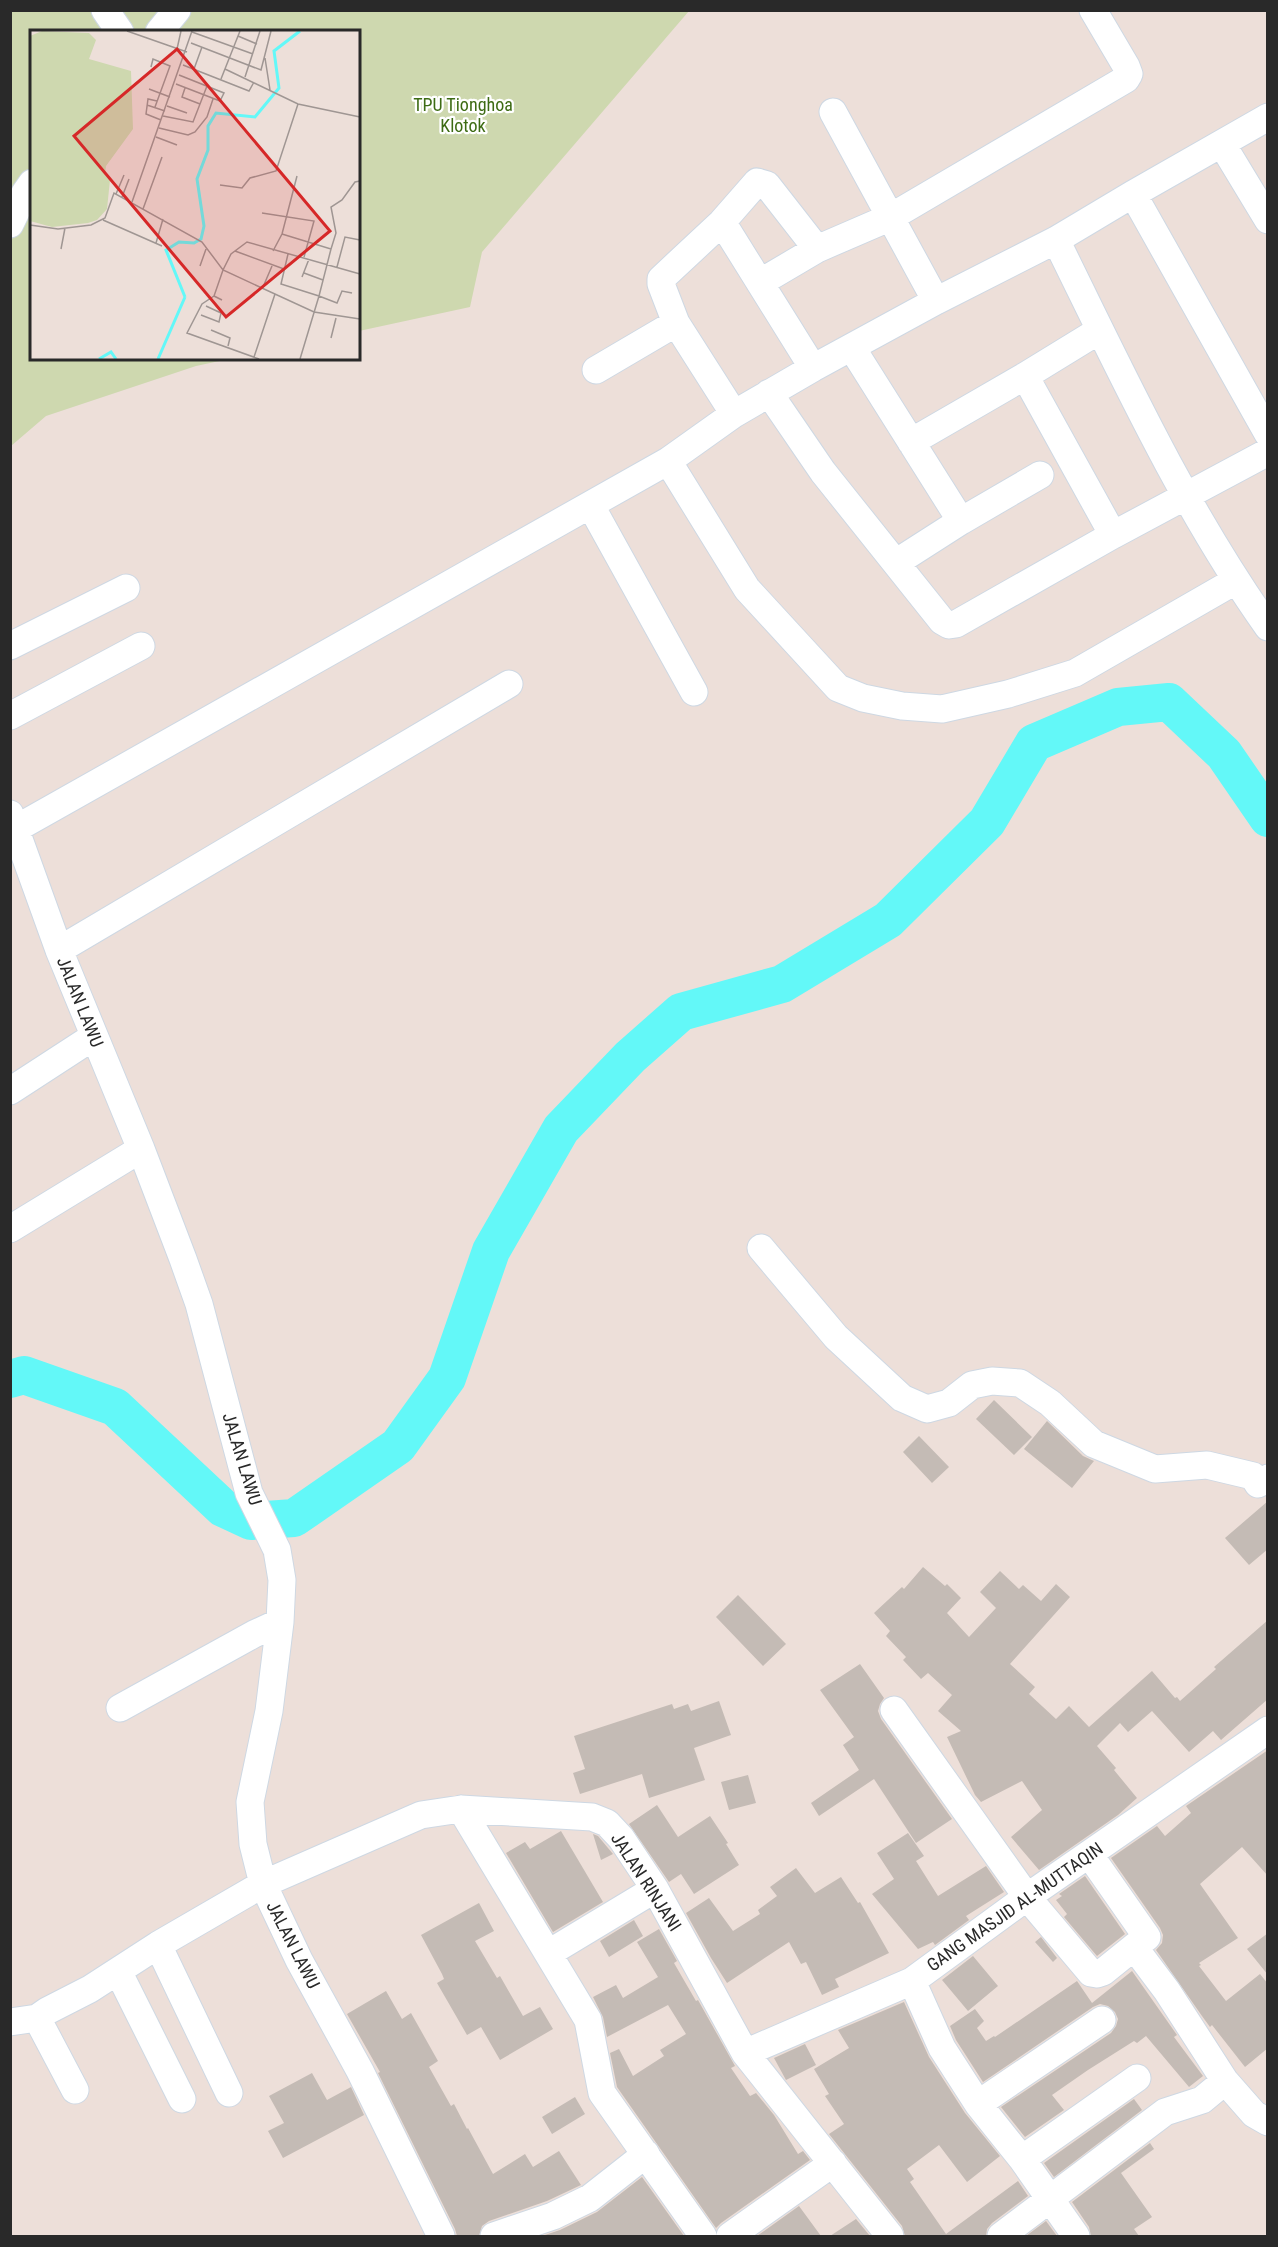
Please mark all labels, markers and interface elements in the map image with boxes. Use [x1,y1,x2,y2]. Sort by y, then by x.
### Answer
inset map [30,30,360,360]
park label: TPU Tionghoa Klotok [413,94,513,136]
street label: JALAN LAWU [53,954,108,1050]
street label: JALAN LAWU [218,1410,266,1508]
street label: JALAN RINJANI [607,1829,686,1935]
street label: GANG MASJID AL-MUTTAQIN [923,1838,1107,1975]
street label: JALAN LAWU [262,1897,325,1992]

